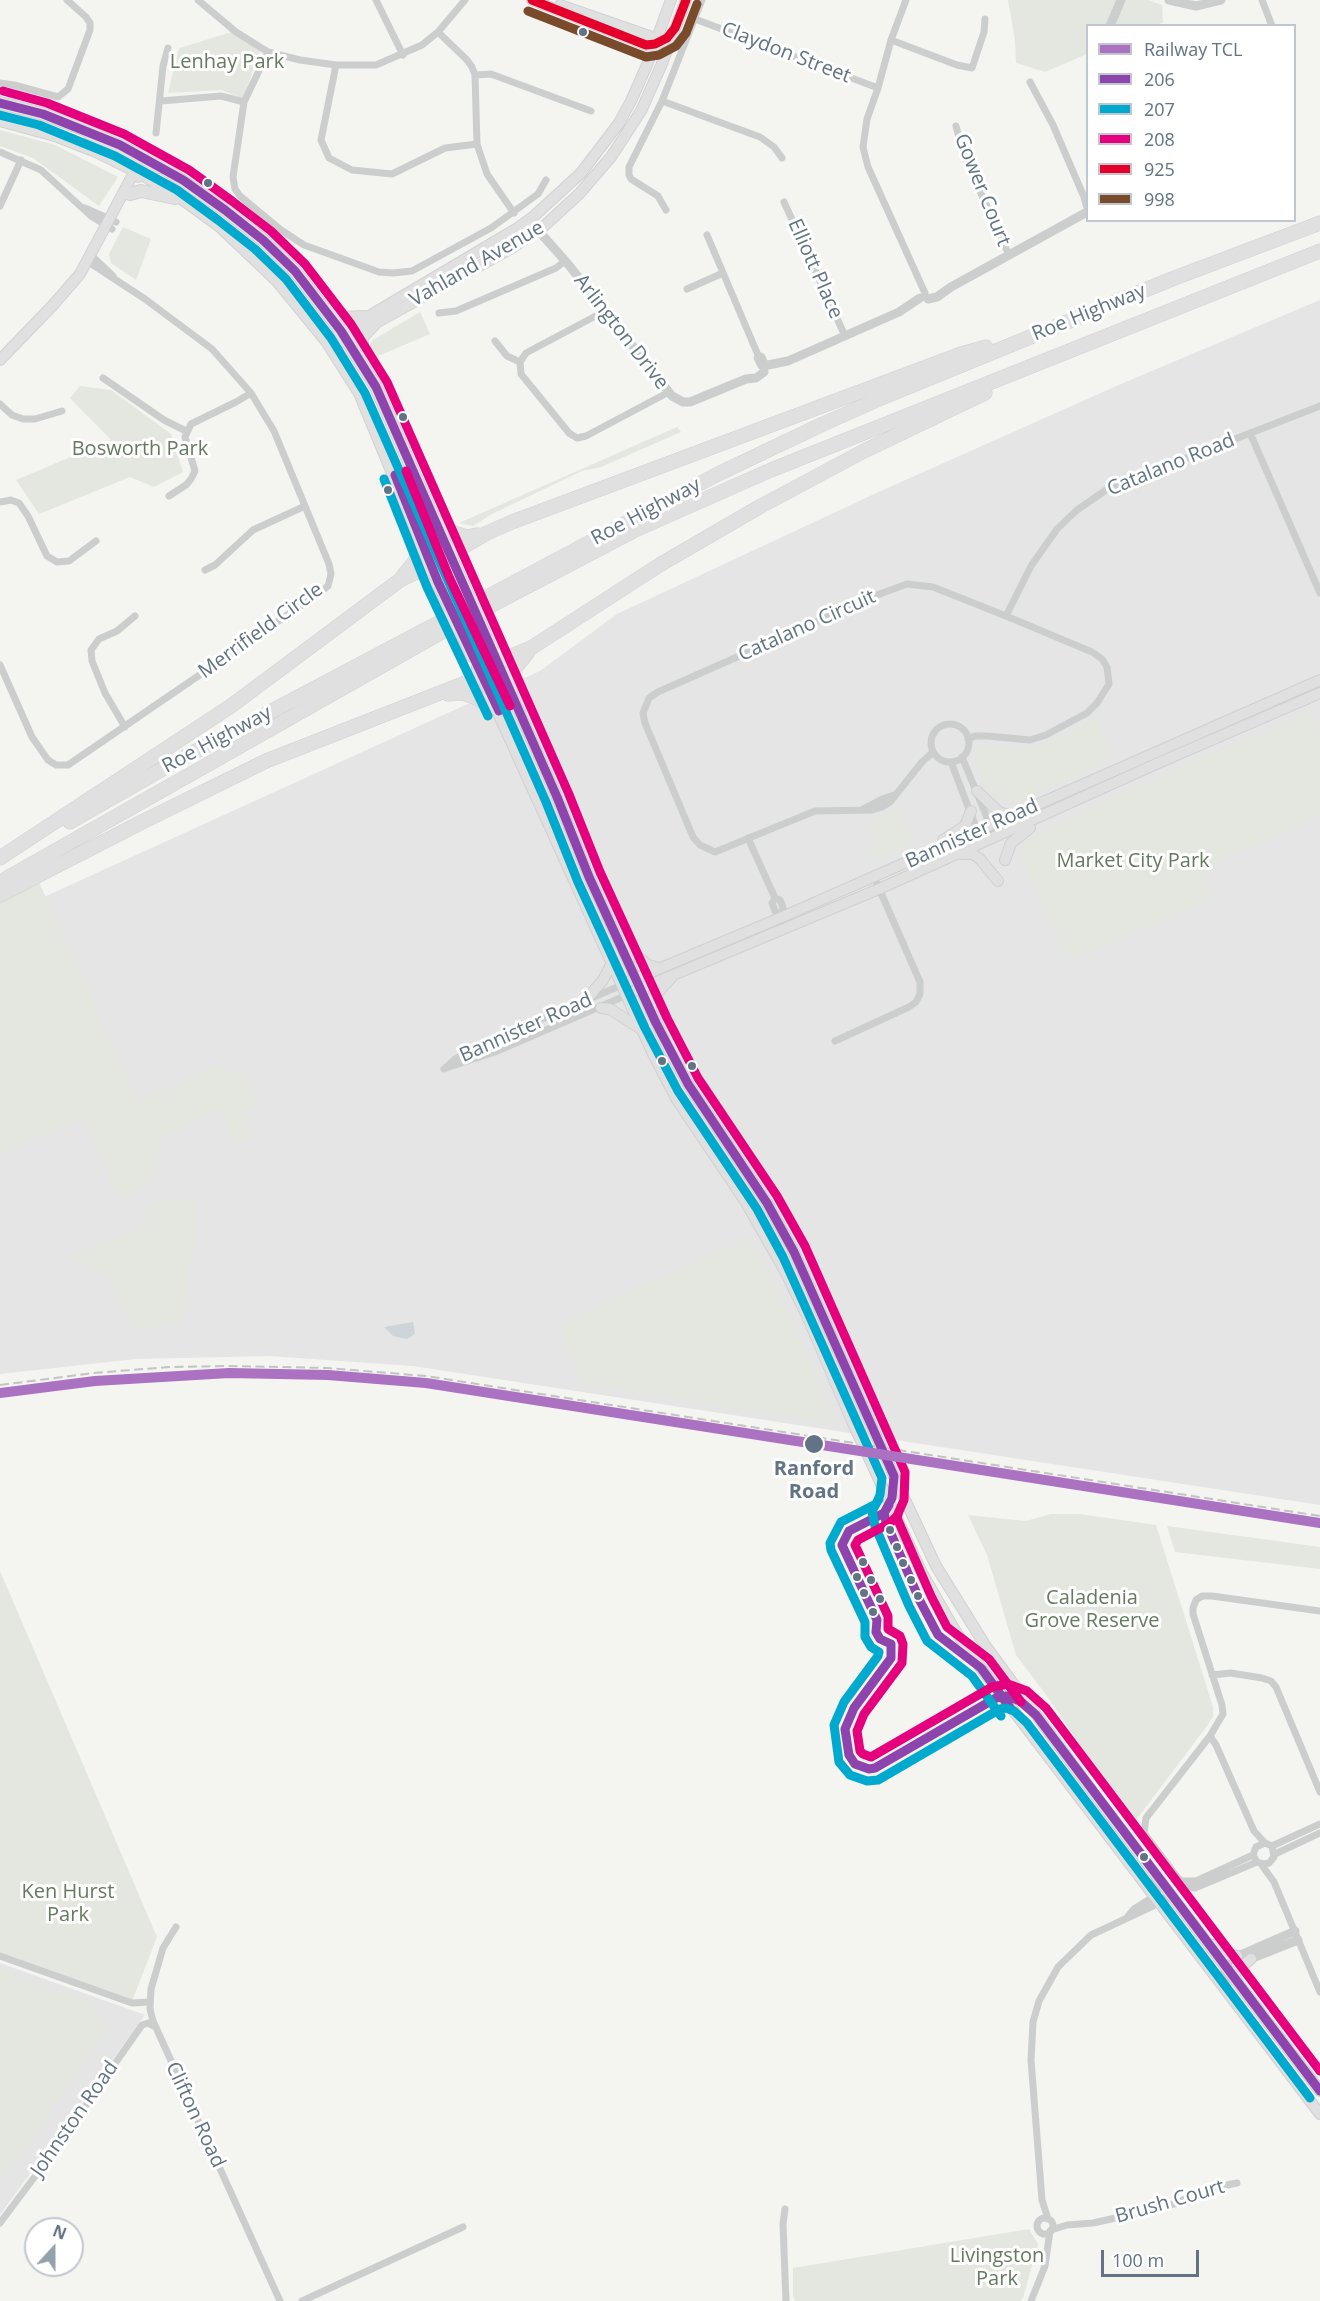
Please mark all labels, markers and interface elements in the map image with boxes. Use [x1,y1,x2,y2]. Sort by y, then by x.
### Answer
street label: Claydon Street [718,17,854,89]
legend [1086,24,1296,222]
unlabelled marker [577,26,589,38]
text: Railway TCL [1144,37,1243,61]
park label: Lenhay Park [170,50,284,74]
text: 206 [1144,67,1175,91]
text: 207 [1144,97,1175,121]
text: 208 [1144,127,1175,151]
street label: Gower Court [949,130,1015,250]
text: 925 [1144,157,1175,181]
unlabelled marker [202,177,214,189]
text: 998 [1144,187,1175,211]
street label: Elliott Place [782,215,848,323]
street label: Vahland Avenue [406,216,548,312]
street label: Arlington Drive [569,270,673,394]
street label: Roe Highway [1029,279,1149,347]
unlabelled marker [397,411,409,423]
street label: Catalano Road [1104,429,1238,501]
park label: Bosworth Park [72,437,208,461]
street label: Roe Highway [587,473,705,551]
unlabelled marker [382,484,394,496]
street label: Merrifield Circle [194,578,328,684]
street label: Catalano Circuit [735,585,879,667]
street label: Roe Highway [158,701,276,779]
street label: Bannister Road [902,794,1042,874]
park label: Market City Park [1056,849,1210,873]
street label: Bannister Road [456,988,596,1068]
unlabelled marker [656,1055,668,1067]
unlabelled marker [686,1060,698,1072]
marker: Ranford Road [803,1433,825,1455]
place label: Ranford Road [774,1457,854,1504]
unlabelled marker [884,1524,896,1536]
unlabelled marker [891,1541,903,1553]
unlabelled marker [857,1556,869,1568]
unlabelled marker [897,1557,909,1569]
unlabelled marker [851,1571,863,1583]
unlabelled marker [865,1574,877,1586]
unlabelled marker [905,1574,917,1586]
park label: Caladenia Grove Reserve [1025,1586,1159,1633]
unlabelled marker [858,1587,870,1599]
unlabelled marker [912,1590,924,1602]
unlabelled marker [874,1593,886,1605]
unlabelled marker [867,1606,879,1618]
unlabelled marker [1138,1851,1150,1863]
park label: Ken Hurst Park [22,1880,114,1927]
street label: Johnston Road [26,2056,124,2182]
street label: Clifton Road [160,2058,230,2172]
street label: Brush Court [1113,2175,1227,2229]
north arrow [24,2217,84,2277]
text: N [50,2219,70,2245]
scale bar [1104,2238,1202,2276]
park label: Livingston Park [950,2244,1044,2291]
text: 100 m [1112,2248,1164,2272]

